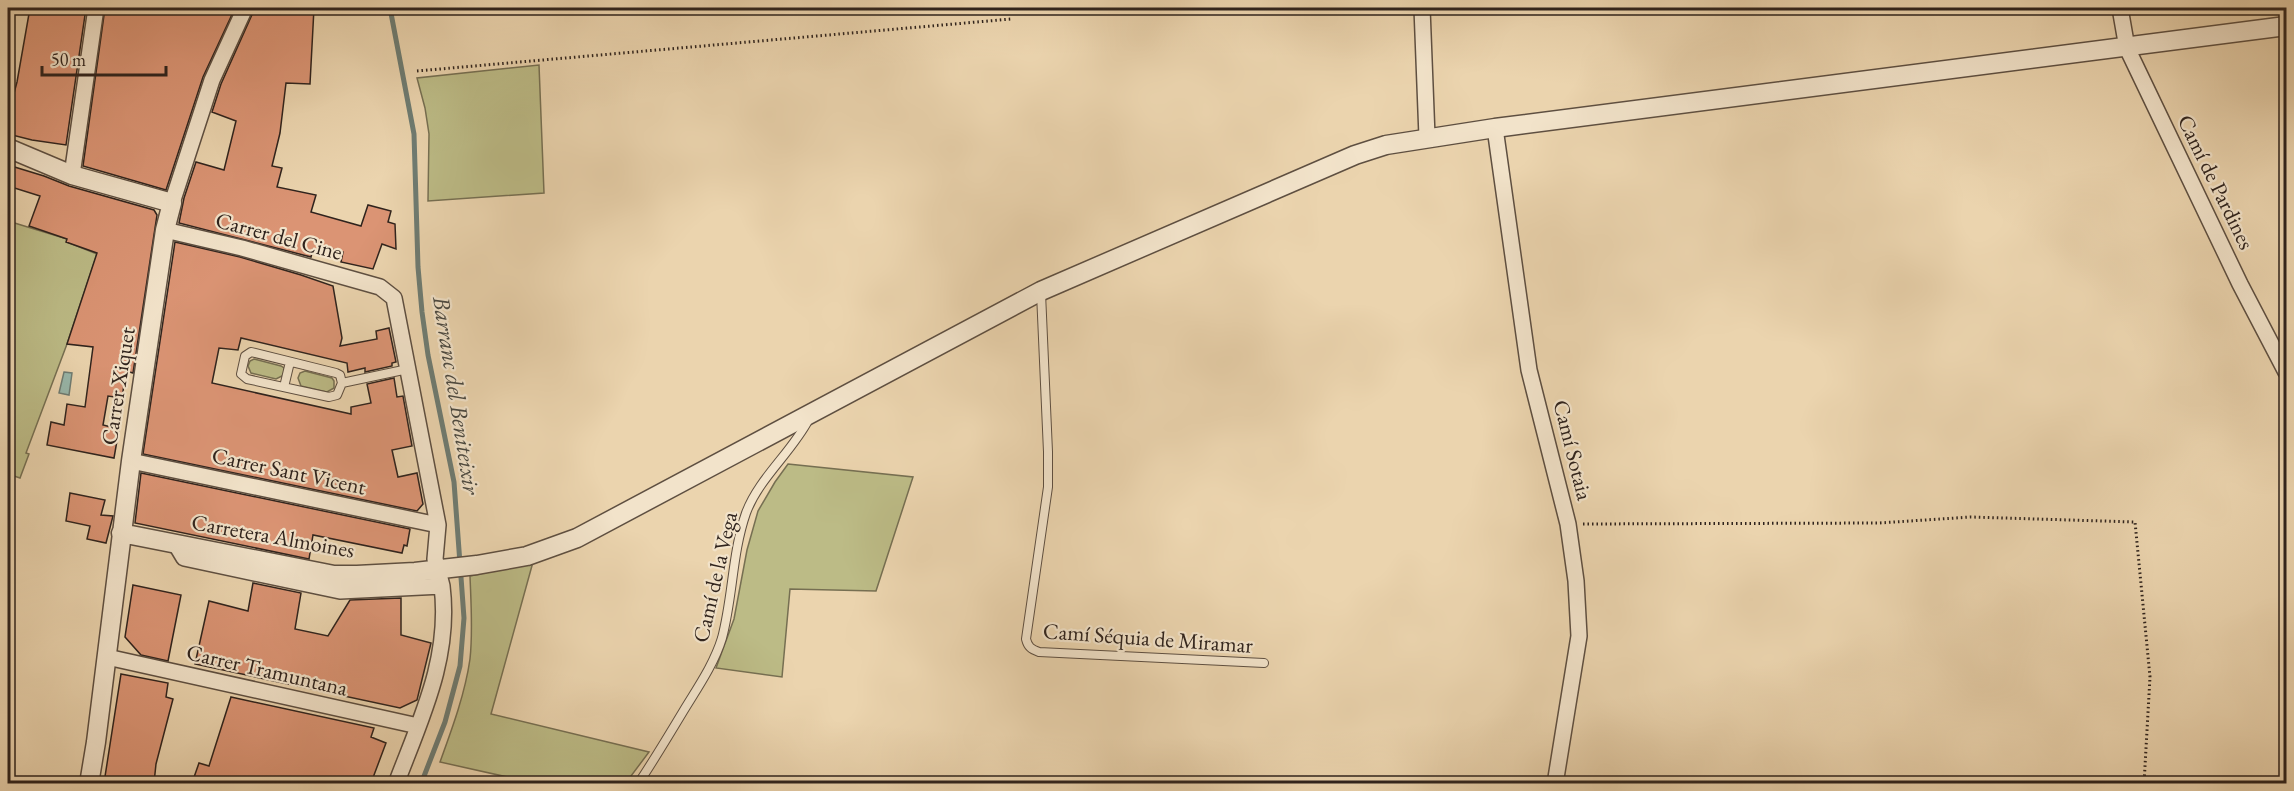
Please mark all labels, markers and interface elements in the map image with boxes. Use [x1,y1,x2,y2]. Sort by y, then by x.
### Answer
scale bar [42,39,166,77]
text: 50 m [51,48,86,71]
street label: Camí de Pardines [2171,110,2261,254]
street label: Carrer del Cine [212,205,346,267]
water label: Barranc del Beniteixir [426,293,488,498]
street label: Carrer Xiquet [94,325,142,447]
street label: Camí Sotaia [1547,397,1599,503]
street label: Carrer Sant Vicent [209,441,369,501]
street label: Carretera Almoines [189,507,357,565]
street label: Camí de la Vega [686,509,744,645]
street label: Camí Séquia de Miramar [1042,616,1255,660]
street label: Carrer Tramuntana [184,637,351,703]

